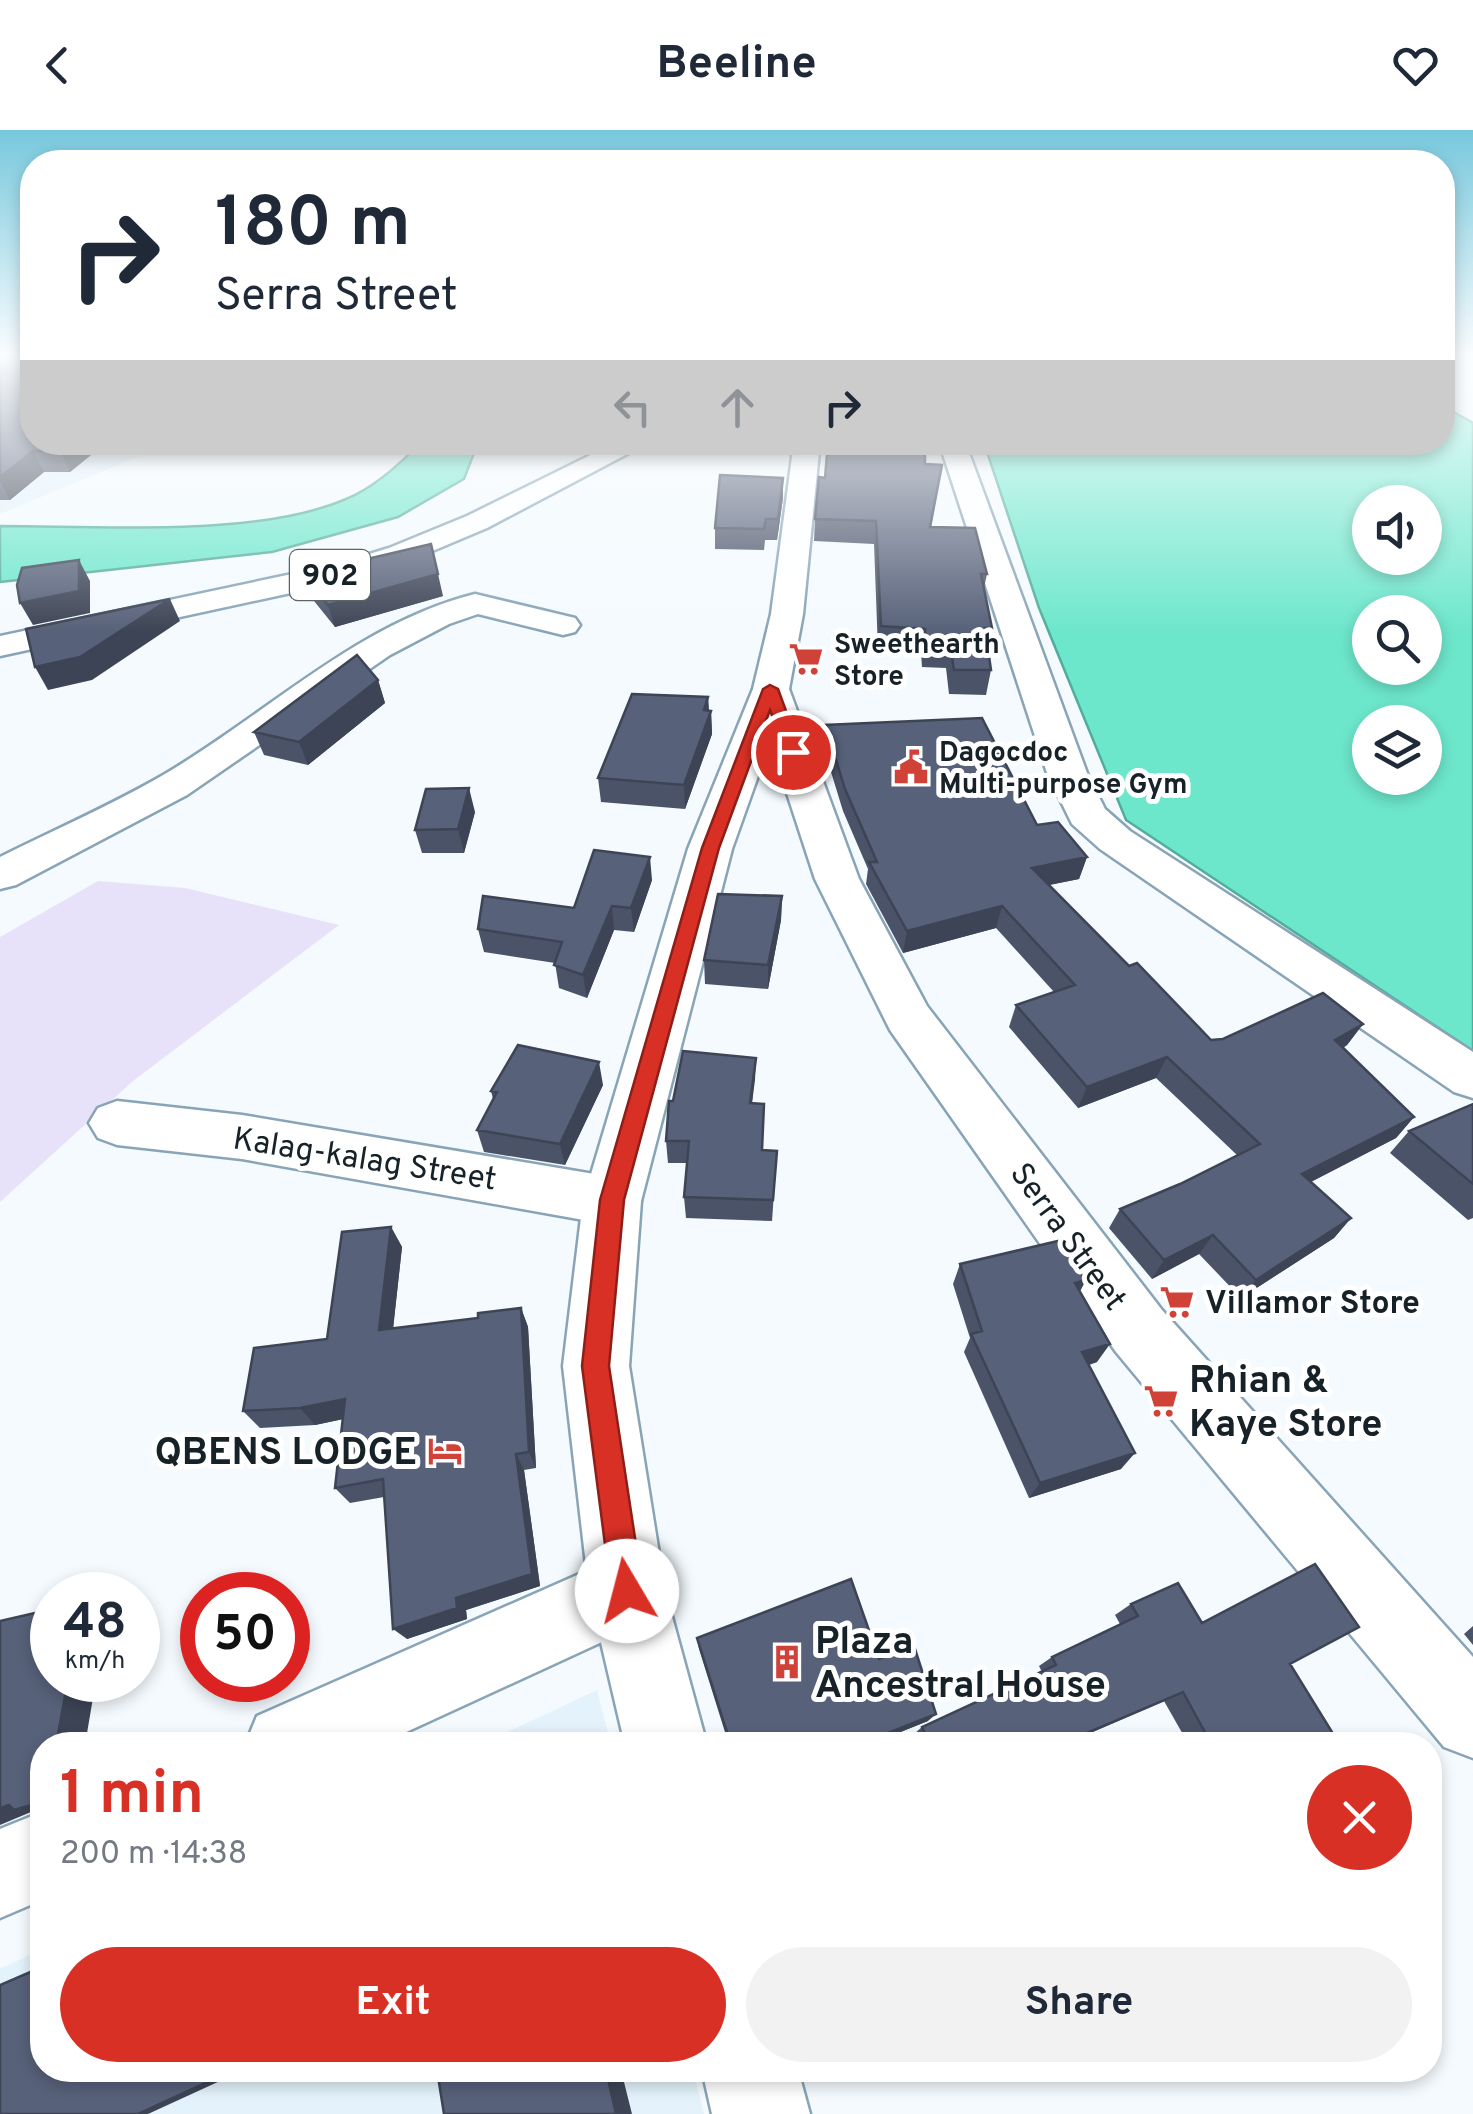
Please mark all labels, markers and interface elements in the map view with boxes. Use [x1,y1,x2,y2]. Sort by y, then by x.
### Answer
text: Beeline [656,37,817,94]
icon: back [30,38,85,93]
icon: heart [1388,38,1443,93]
text: 180 m [215,182,411,271]
icon: right [50,190,180,320]
text: Serra Street [215,269,458,326]
icon: left [605,380,660,435]
icon: ahead [710,380,765,435]
icon: right [815,380,870,435]
map controls [1352,485,1442,795]
button: sound [1352,485,1442,575]
road number: 902 [290,550,370,600]
button: search [1352,595,1442,685]
place label: Sweethearth Store [834,628,1000,696]
supermarket icon: Sweethearth Store [787,640,825,678]
button: layers [1352,705,1442,795]
pin [751,710,836,795]
icon: arrive [766,725,821,780]
place label: Dagocdoc Multi-purpose Gym [939,736,1188,804]
public building icon: Dagocdoc Multi-purpose Gym [892,748,930,786]
street label: Kalag-kalag Street [230,1120,499,1202]
street label: Serra Street [1000,1156,1134,1319]
supermarket icon: Villamor Store [1158,1283,1196,1321]
place label: Villamor Store [1205,1285,1420,1325]
place label: Rhian & Kaye Store [1189,1358,1382,1451]
supermarket icon: Rhian & Kaye Store [1142,1382,1180,1420]
place label: QBENS LODGE [155,1430,417,1479]
hotel icon: QBENS LODGE [426,1432,464,1470]
position arrow [575,1539,679,1643]
speed limit sign: 50 [180,1572,310,1702]
text: 48 [63,1593,127,1656]
place label: Plaza Ancestral House [815,1619,1106,1712]
building icon: Plaza Ancestral House [768,1643,806,1681]
text: km/h [65,1646,125,1678]
text: 1 min [60,1759,204,1835]
button: close [1307,1765,1412,1870]
text: 200 m · 14:38 [60,1835,247,1875]
button: Exit [60,1947,726,2062]
button: Share [746,1947,1412,2062]

